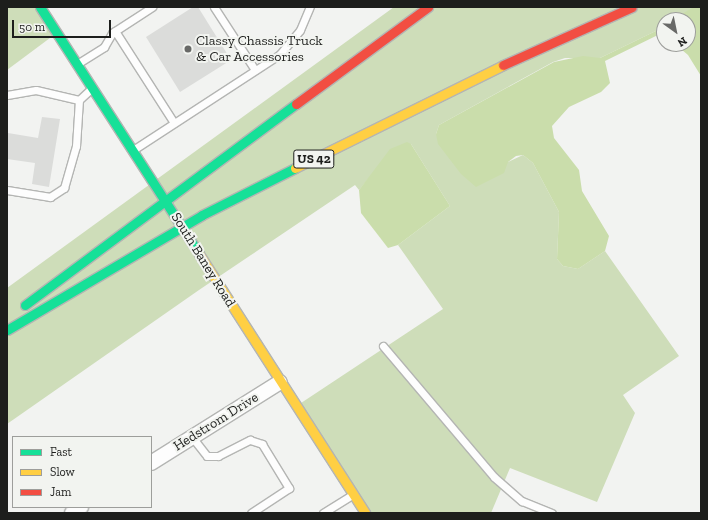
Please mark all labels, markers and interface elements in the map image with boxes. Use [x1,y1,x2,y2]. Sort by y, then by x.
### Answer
scale bar [14,12,113,38]
north arrow [656,12,696,52]
text: 50 m [19,20,45,34]
place label: Classy Chassis Truck & Car Accessories [196,33,323,66]
text: N [675,34,689,49]
marker: Classy Chassis Truck & Car Accessories [183,44,193,54]
road number: US 42 [293,148,335,170]
street label: South Baney Road [167,209,239,311]
street label: Hedstrom Drive [170,389,262,455]
legend [12,436,152,508]
text: Fast [50,445,72,459]
text: Slow [50,465,75,479]
text: Jam [50,485,71,499]

